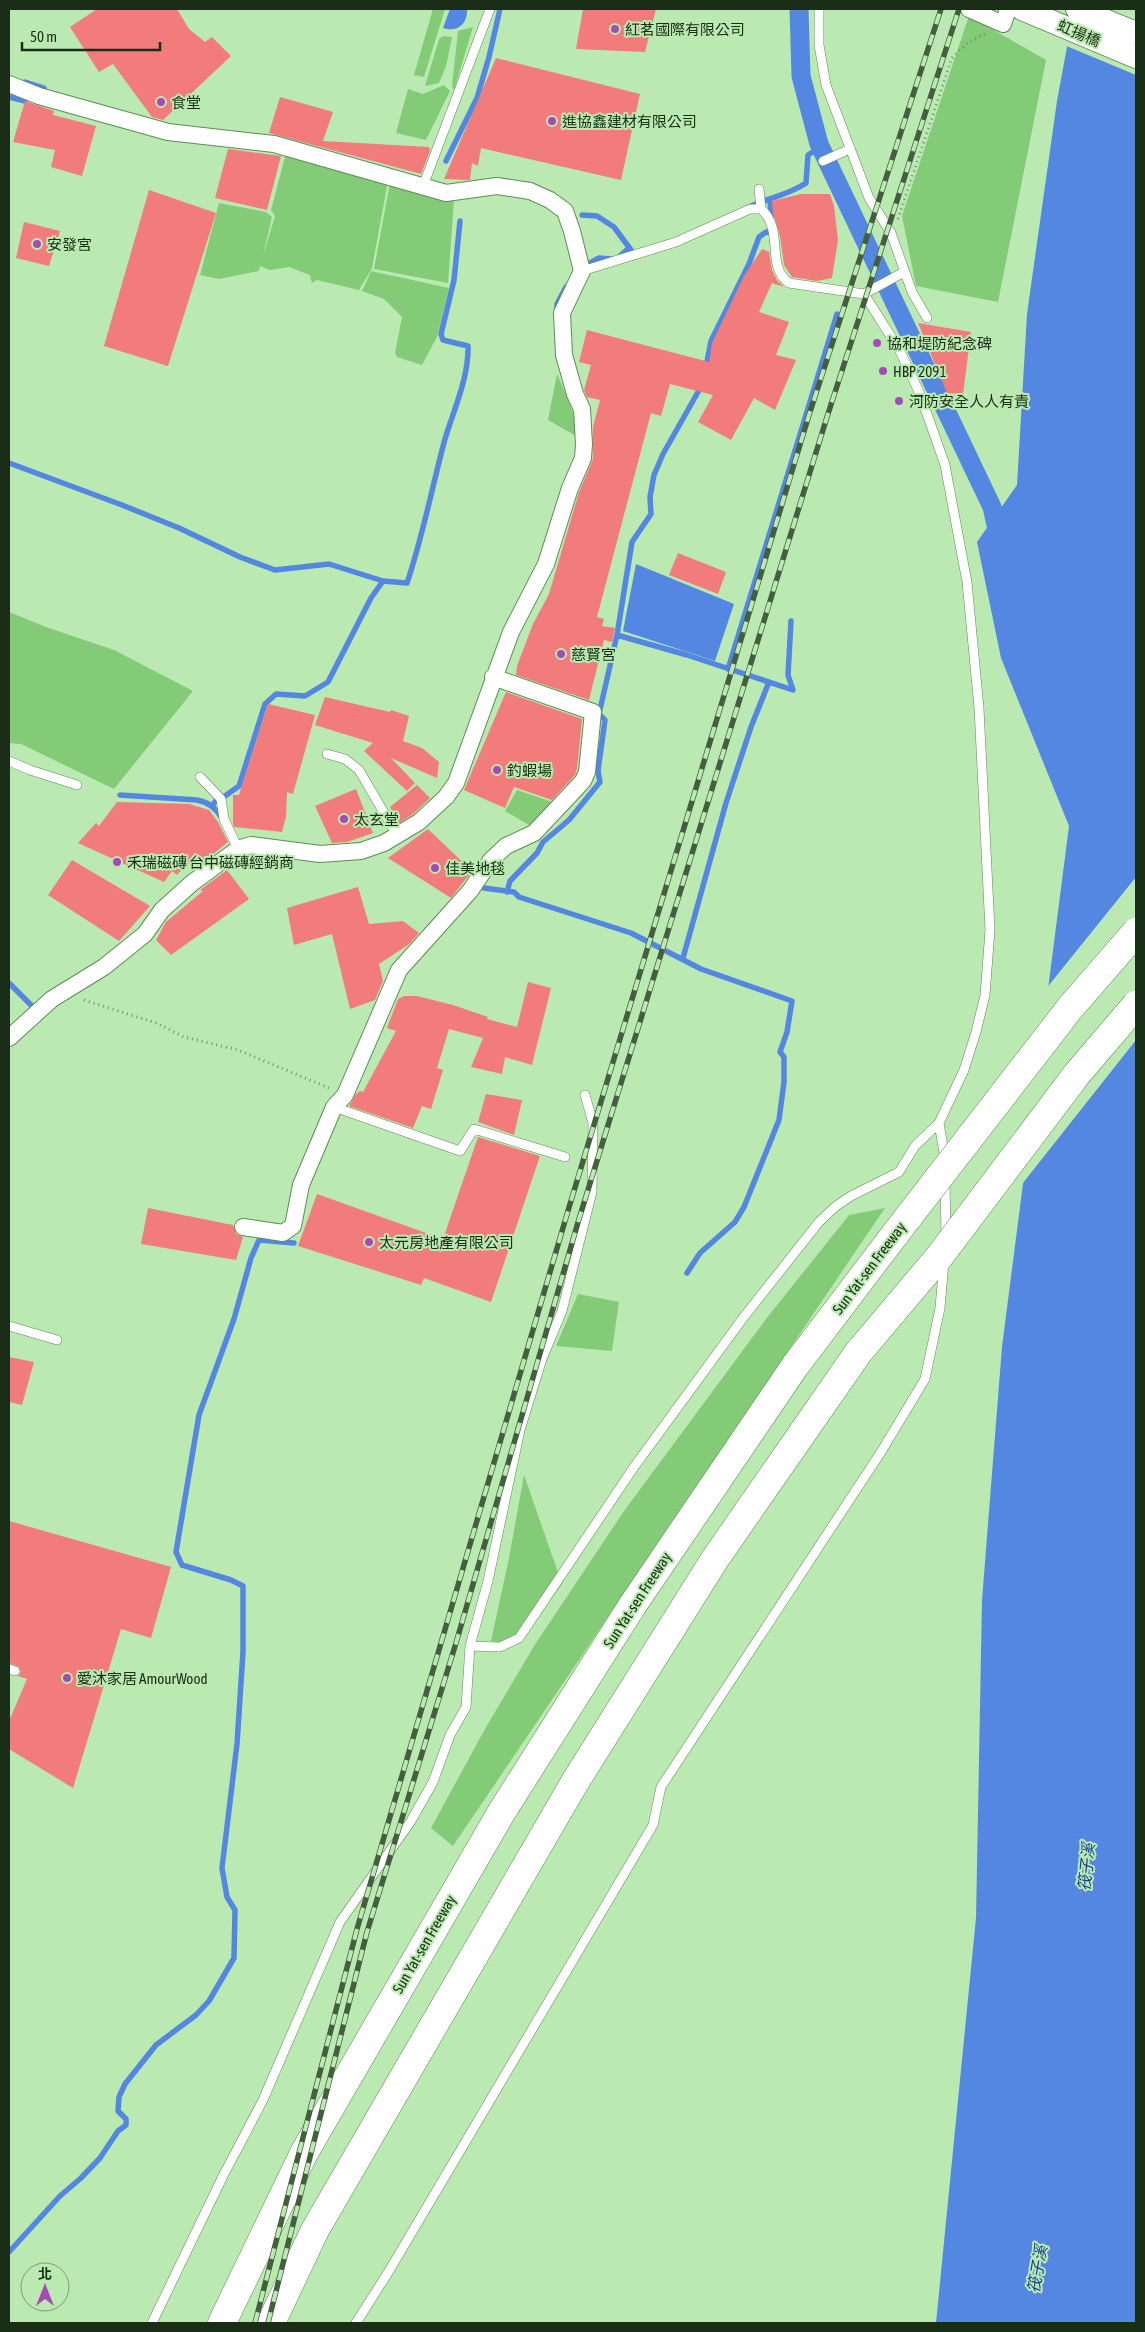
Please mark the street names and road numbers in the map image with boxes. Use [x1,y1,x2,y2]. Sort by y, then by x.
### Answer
street label: 虹揚橋 [1055,16,1103,50]
street label: Sun Yat-sen Freeway [829,1219,909,1317]
street label: Sun Yat-sen Freeway [600,1549,674,1651]
street label: Sun Yat-sen Freeway [389,1892,459,1996]

